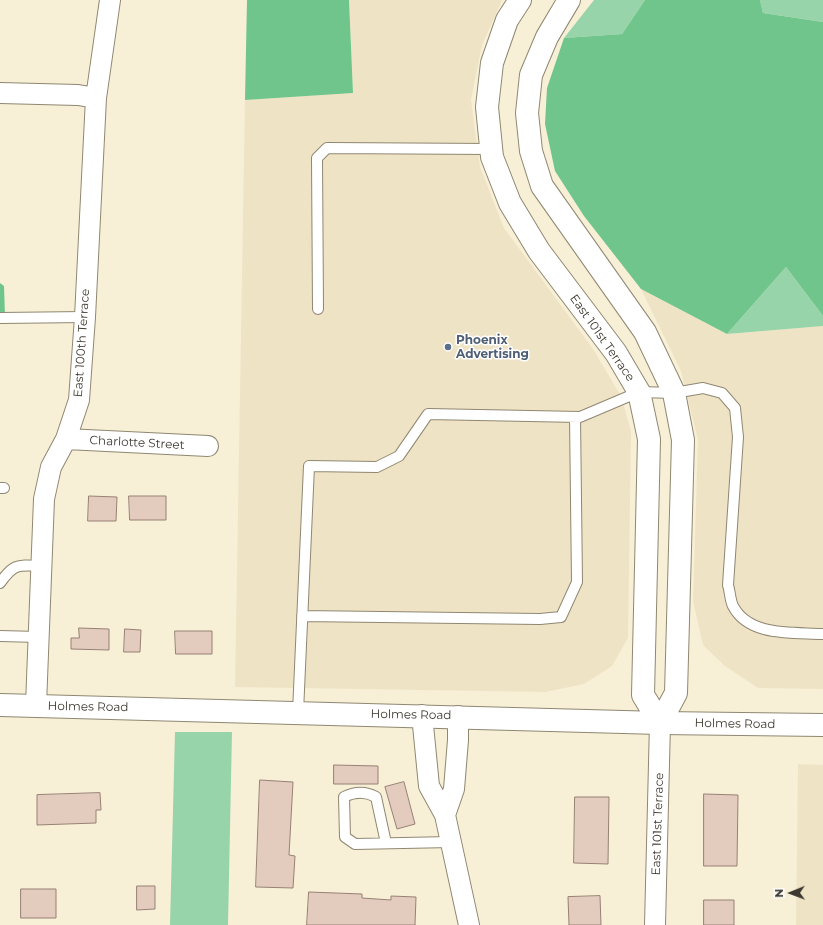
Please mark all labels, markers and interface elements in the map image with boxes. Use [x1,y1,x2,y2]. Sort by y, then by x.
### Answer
street label: East 100th Terrace [71,288,93,398]
street label: East 101st Terrace [567,292,637,384]
place label: Phoenix Advertising [456,333,529,361]
marker: Phoenix Advertising [443,342,453,352]
street label: Charlotte Street [89,433,185,453]
street label: Holmes Road [47,699,129,715]
street label: Holmes Road [370,707,452,723]
street label: Holmes Road [694,716,776,732]
street label: East 101st Terrace [649,772,667,876]
north arrow [771,873,811,913]
text: N [772,889,786,898]

